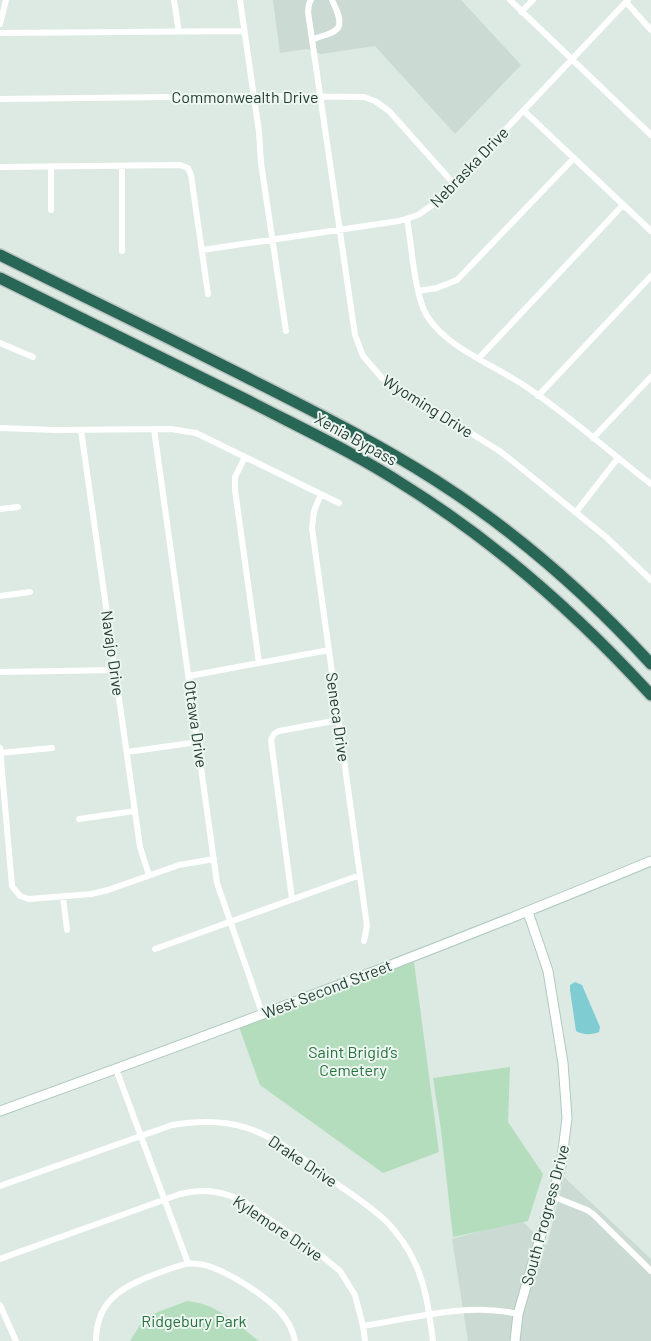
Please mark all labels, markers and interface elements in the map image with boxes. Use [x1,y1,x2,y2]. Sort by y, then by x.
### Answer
street label: Commonwealth Drive [172,87,318,106]
street label: Nebraska Drive [425,122,512,211]
street label: Wyoming Drive [380,370,477,441]
street label: Xenia Bypass [312,408,401,469]
street label: Navajo Drive [98,609,129,697]
street label: Seneca Drive [323,671,354,763]
street label: Ottawa Drive [181,679,212,769]
street label: West Second Street [259,955,394,1022]
park label: Saint Brigid’s Cemetery [308,1042,398,1079]
street label: Drake Drive [265,1131,341,1191]
street label: South Progress Drive [517,1142,572,1287]
street label: Kylemore Drive [230,1191,327,1265]
park label: Ridgebury Park [141,1311,247,1330]

